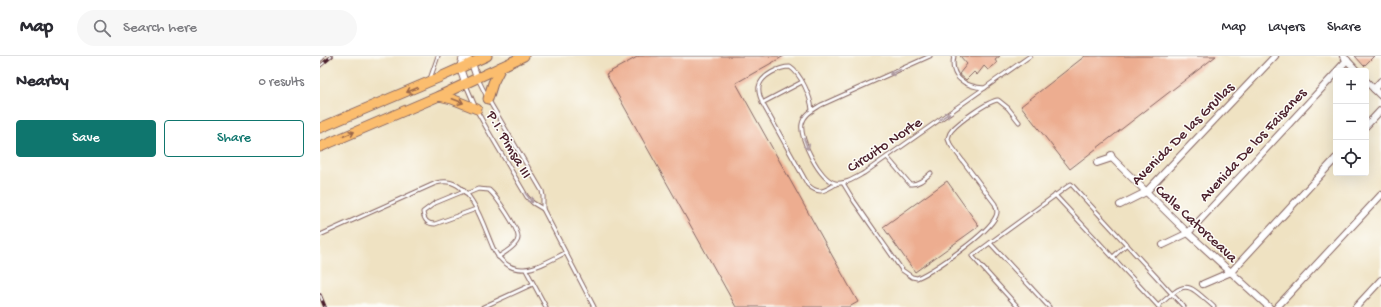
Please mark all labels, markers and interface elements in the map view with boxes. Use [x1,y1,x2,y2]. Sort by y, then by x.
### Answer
search box [77,10,357,46]
text: Map [20,16,53,39]
icon: search [91,17,113,39]
text: Search here [123,19,197,37]
text: Map [1222,19,1246,36]
text: Layers [1268,19,1305,36]
text: Share [1327,19,1361,36]
map controls [1333,68,1369,176]
button: + [1333,68,1369,104]
one-way arrow [889,69,901,76]
text: Nearby [16,72,69,92]
text: 0 results [258,75,304,90]
street label: Avenida De las Grullas [1128,79,1239,190]
street label: Avenida De los Faisanes [1196,84,1311,206]
one-way arrow [406,86,418,94]
one-way arrow [452,98,464,106]
button: − [1333,104,1369,140]
street label: P.I. Pimsa III [481,107,535,182]
one-way arrow [940,112,951,120]
street label: Circuito Norte [844,114,926,177]
button: Save [16,120,156,157]
button: Share [164,120,304,157]
one-way arrow [343,130,355,138]
one-way arrow [803,138,810,151]
button: locate [1333,140,1369,176]
street label: Calle Catorceava [1151,182,1241,268]
one-way arrow [524,192,533,203]

